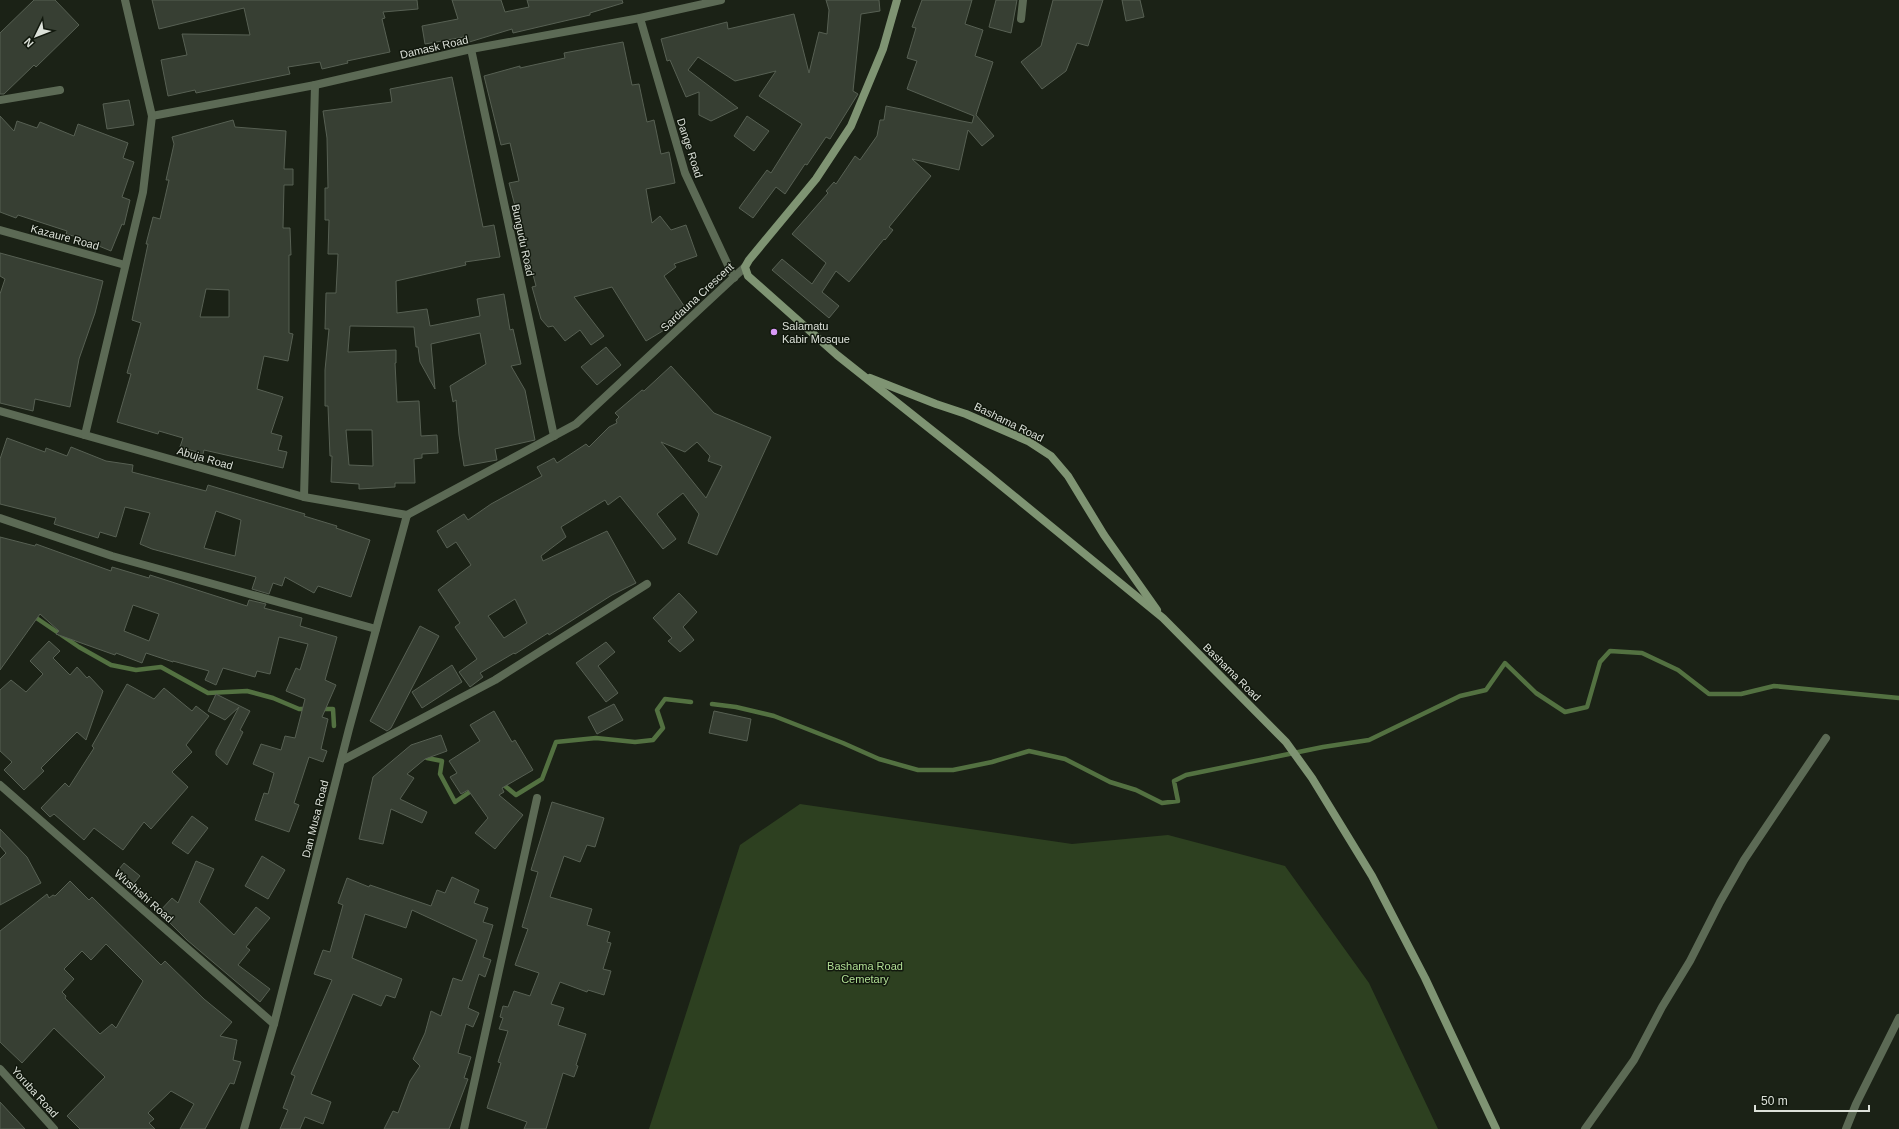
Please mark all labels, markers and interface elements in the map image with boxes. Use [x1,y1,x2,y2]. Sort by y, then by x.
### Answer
north arrow [16,16,56,56]
street label: Damask Road [399,33,469,61]
text: N [22,36,36,50]
street label: Dange Road [675,117,705,179]
street label: Bungudu Road [510,203,536,277]
street label: Kazaure Road [29,222,101,252]
street label: Sardauna Crescent [658,260,736,334]
place label: Salamatu Kabir Mosque [782,320,850,345]
marker: Salamatu Kabir Mosque [769,327,779,337]
street label: Bashama Road [972,400,1046,444]
street label: Abuja Road [176,444,234,472]
street label: Bashama Road [1201,641,1263,703]
street label: Dan Musa Road [300,779,330,859]
street label: Wushishi Road [112,867,176,925]
park label: Bashama Road Cemetary [827,960,903,985]
street label: Yoruba Road [9,1064,61,1120]
scale bar [1755,1087,1869,1113]
text: 50 m [1761,1094,1788,1108]

